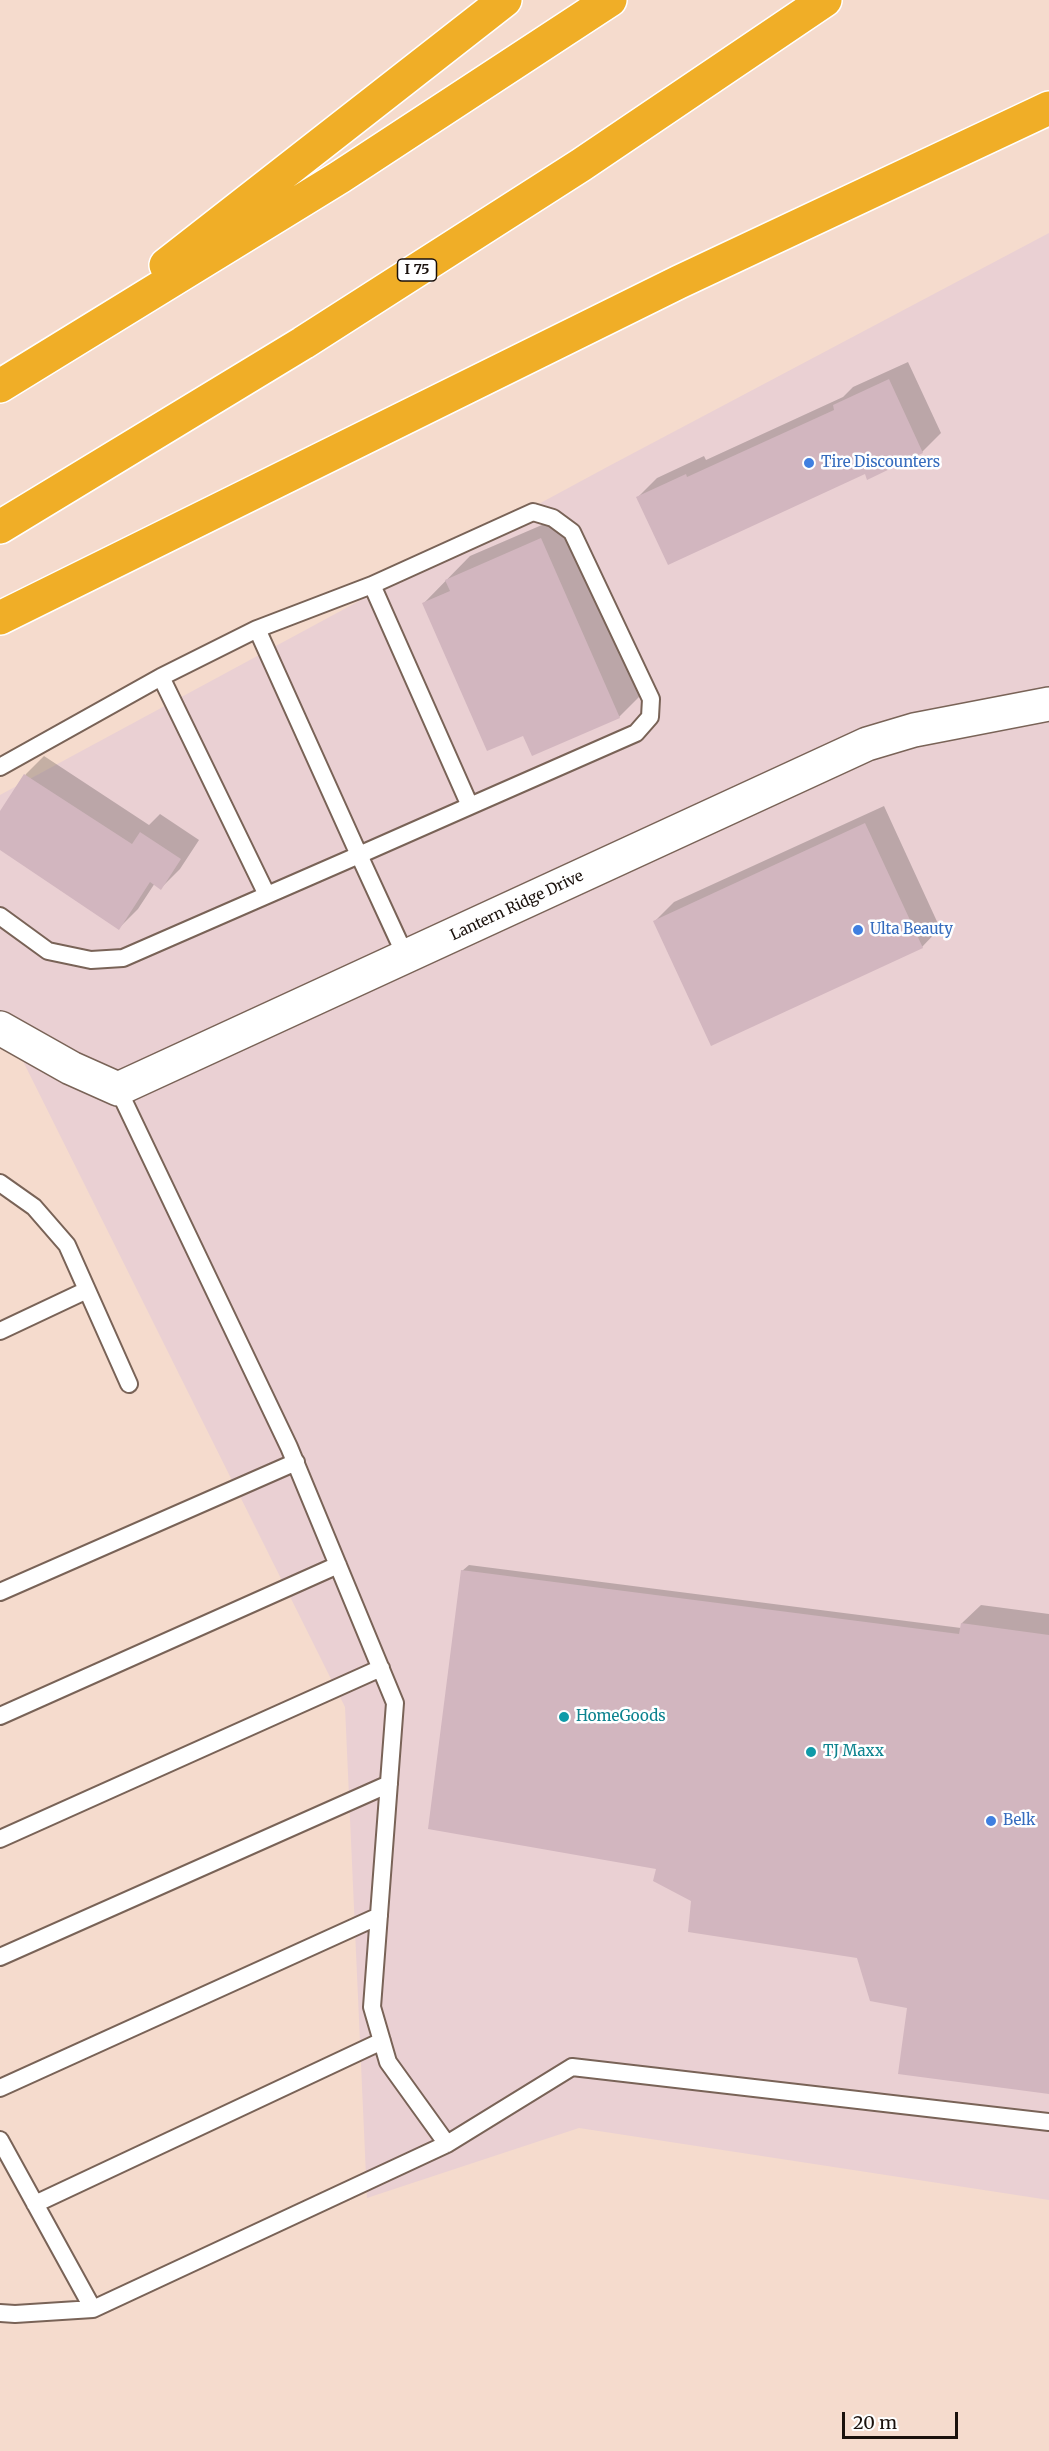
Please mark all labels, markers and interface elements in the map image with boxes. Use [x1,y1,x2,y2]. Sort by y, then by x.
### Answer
road number: I 75 [398,259,436,281]
place label: Tire Discounters [821,454,940,472]
marker: Tire Discounters [802,456,816,470]
street label: Lantern Ridge Drive [448,867,586,945]
place label: Ulta Beauty [870,921,953,939]
marker: Ulta Beauty [851,923,865,937]
place label: HomeGoods [576,1708,666,1726]
marker: HomeGoods [557,1710,571,1724]
place label: TJ Maxx [823,1743,884,1761]
marker: TJ Maxx [804,1745,818,1759]
place label: Belk [1003,1812,1035,1830]
marker: Belk [984,1814,998,1828]
scale bar [845,2400,960,2438]
text: 20 m [853,2411,897,2434]

